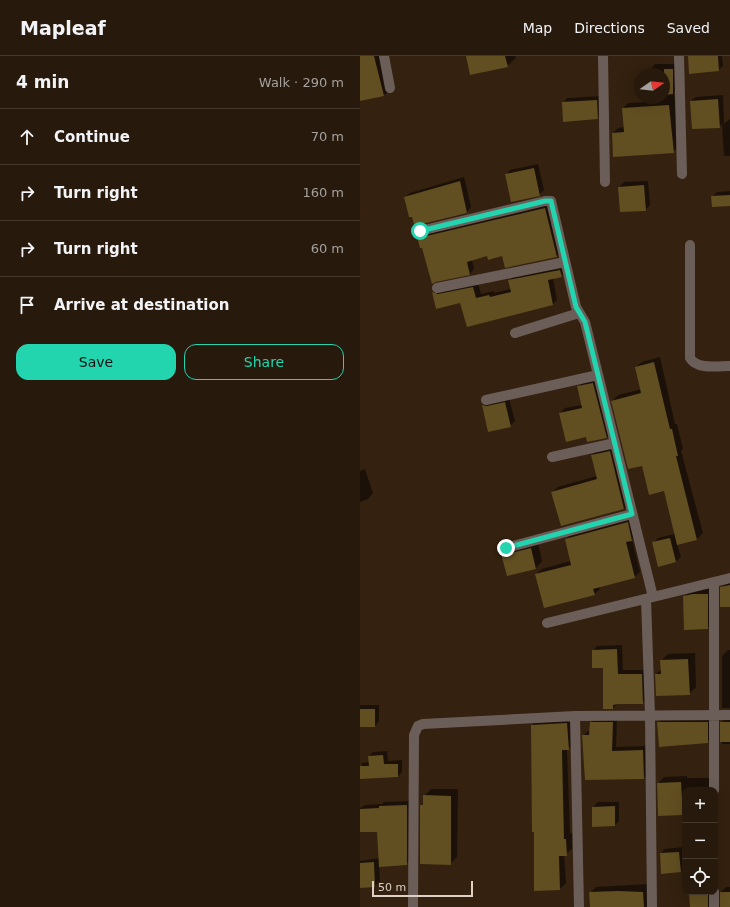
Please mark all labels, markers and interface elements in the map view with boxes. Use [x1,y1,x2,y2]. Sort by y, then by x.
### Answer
text: Mapleaf [20,17,106,39]
text: Map [523,20,552,36]
text: Directions [574,20,645,36]
text: Saved [667,20,710,36]
north arrow [634,68,670,104]
text: 4 min [16,72,69,92]
text: Walk · 290 m [259,75,344,90]
icon: ahead [16,126,38,148]
text: Continue [54,128,130,146]
text: 70 m [311,129,344,144]
icon: right [16,182,38,204]
text: Turn right [54,184,138,202]
text: 160 m [302,185,344,200]
route start [411,222,429,240]
icon: right [16,238,38,260]
text: Turn right [54,240,138,258]
text: 60 m [311,241,344,256]
icon: arrive [16,294,38,316]
text: Arrive at destination [54,296,229,314]
button: Save [16,344,176,380]
button: Share [184,344,344,380]
route end [497,539,515,557]
map controls [682,787,718,895]
button: + [682,787,718,823]
button: − [682,823,718,859]
button: locate [682,859,718,895]
scale bar [372,879,473,898]
text: 50 m [378,881,406,894]

